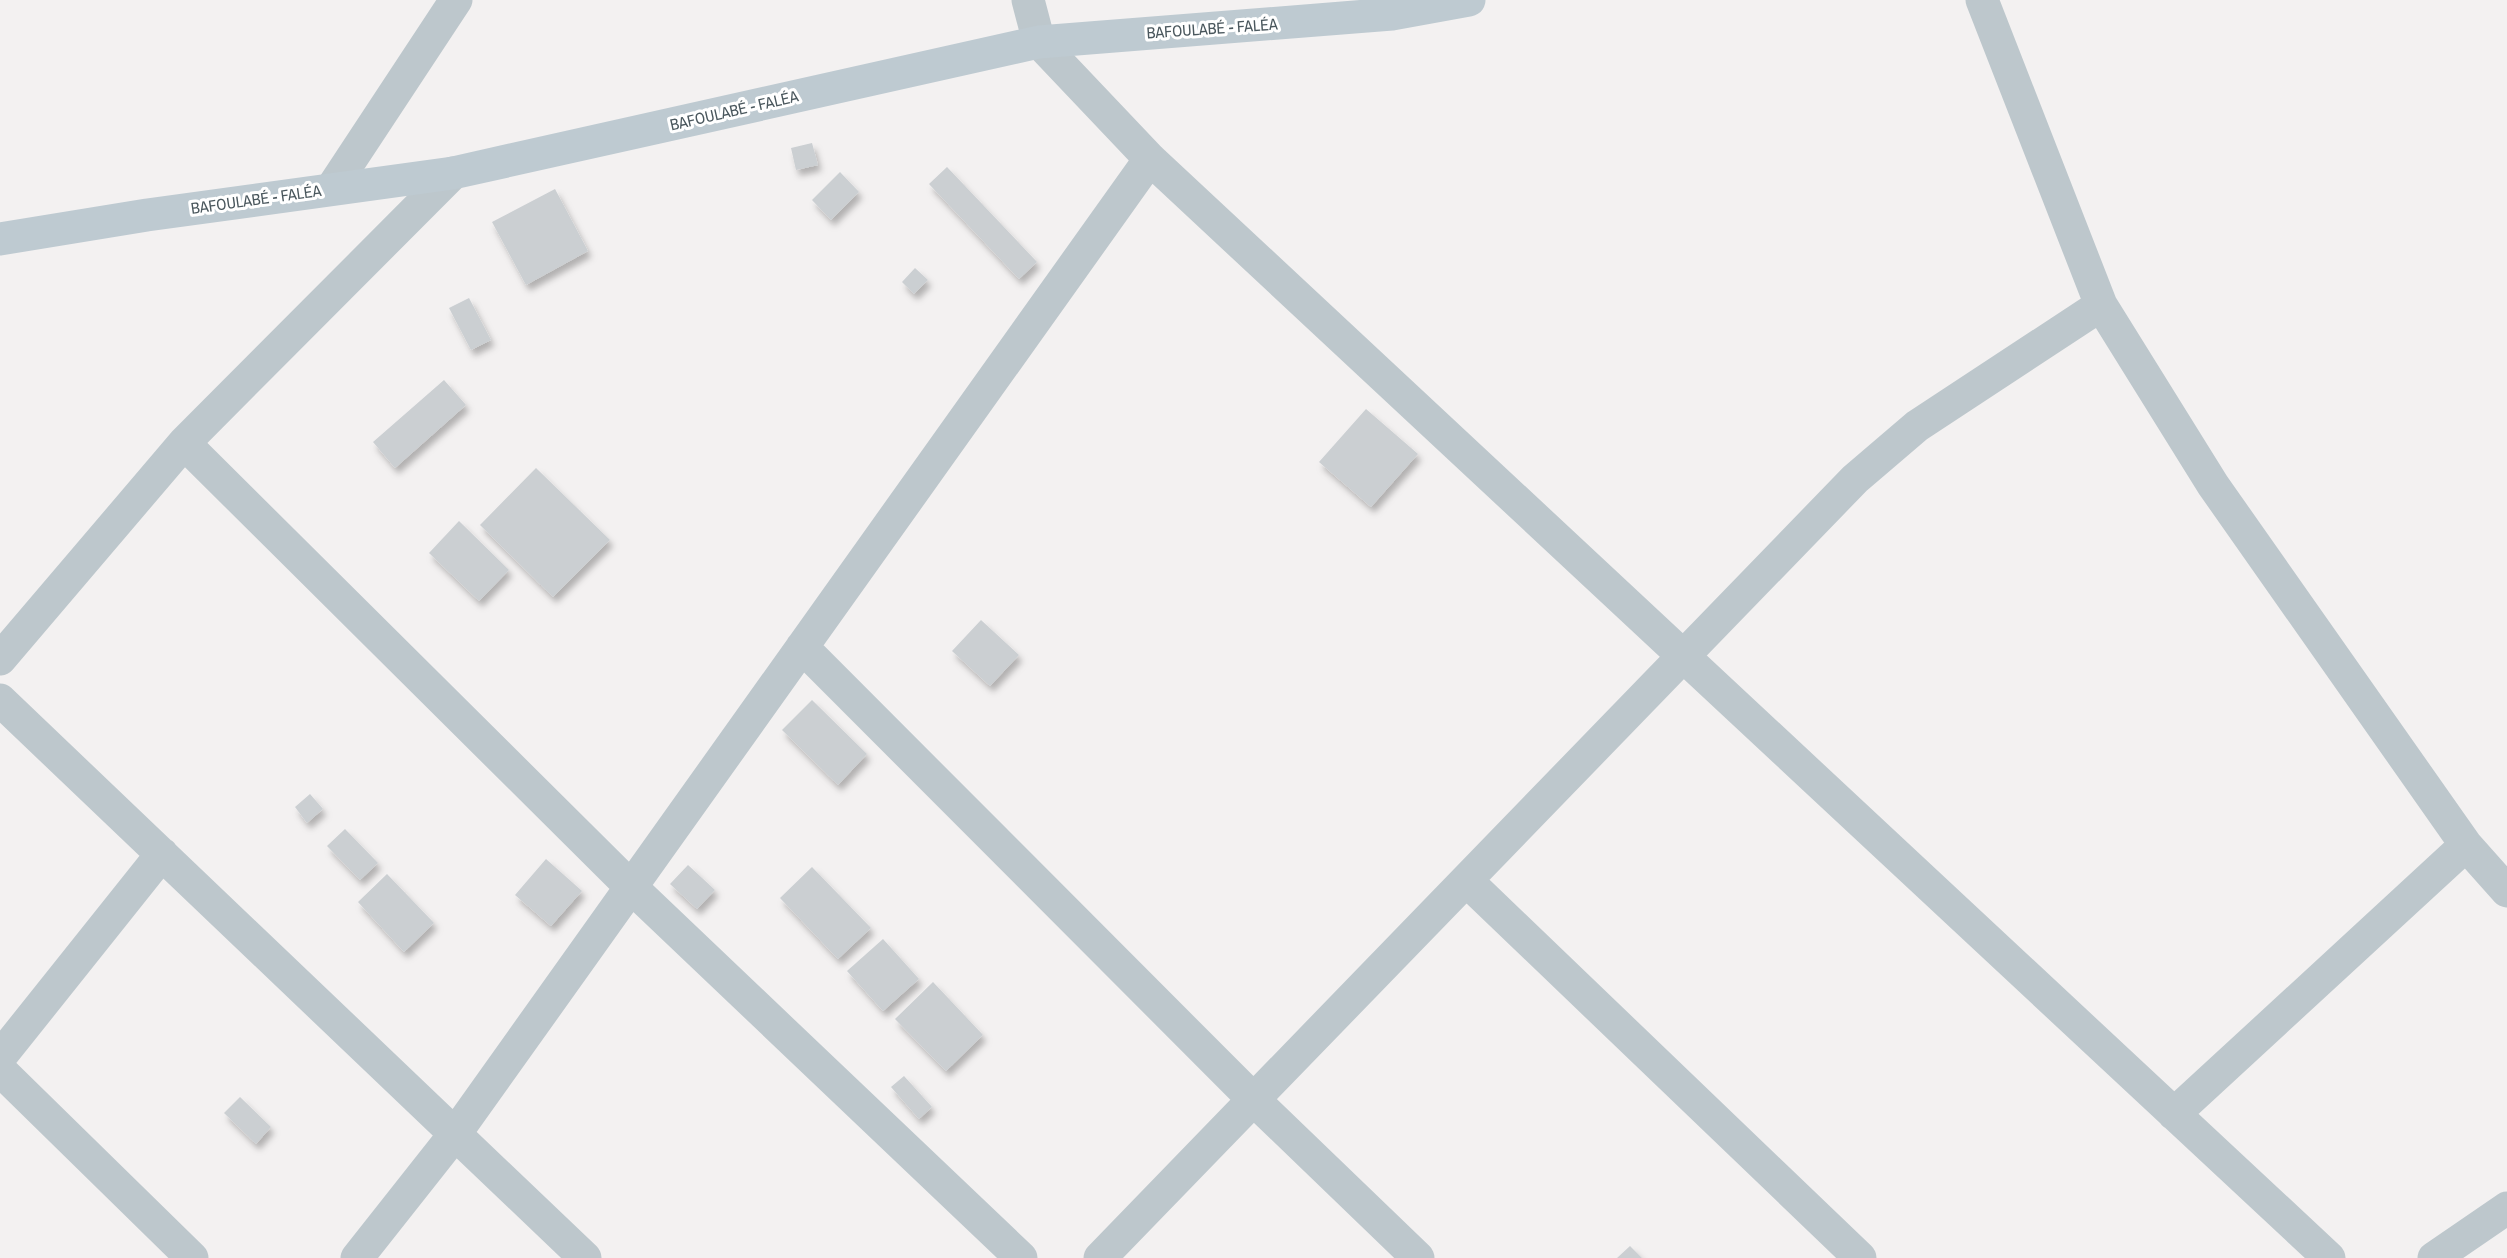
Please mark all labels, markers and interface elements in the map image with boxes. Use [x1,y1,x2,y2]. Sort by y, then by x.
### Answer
street label: BAFOULABÉ - FALÉA [1146,12,1278,44]
street label: BAFOULABÉ - FALÉA [668,84,801,135]
street label: BAFOULABÉ - FALÉA [189,179,323,219]

